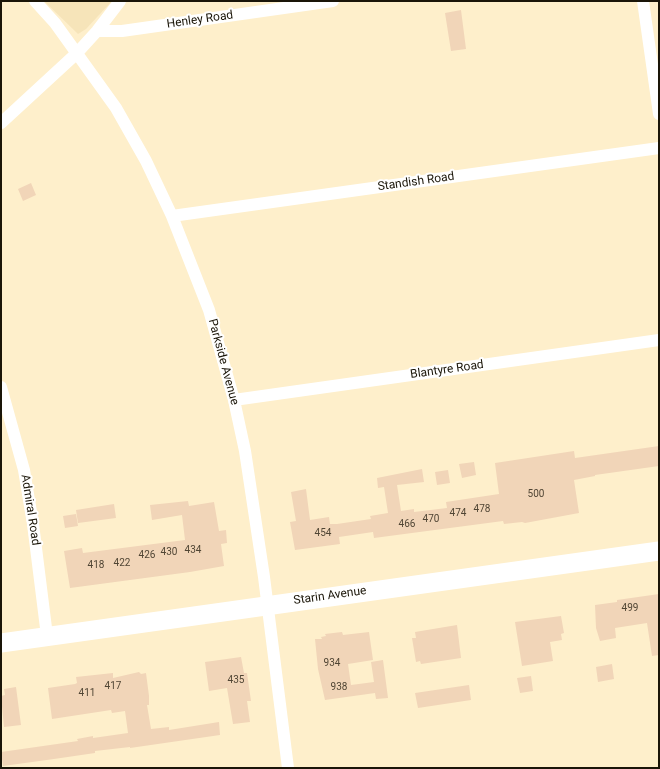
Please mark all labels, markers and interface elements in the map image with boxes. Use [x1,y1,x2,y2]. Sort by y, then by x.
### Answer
street label: Henley Road [166,8,234,32]
street label: Standish Road [377,169,455,195]
street label: Parkside Avenue [205,317,241,407]
street label: Blantyre Road [409,358,485,382]
street label: Admiral Road [17,473,43,547]
house number: 500 [528,488,544,500]
house number: 478 [474,503,490,515]
house number: 474 [450,507,466,519]
house number: 470 [423,513,439,525]
house number: 466 [399,518,415,530]
house number: 454 [315,527,331,539]
house number: 434 [185,544,201,556]
house number: 430 [161,546,177,558]
house number: 426 [139,549,155,561]
house number: 422 [114,557,130,569]
house number: 418 [88,559,104,571]
street label: Starin Avenue [293,584,367,608]
house number: 499 [622,602,638,614]
house number: 934 [324,657,340,669]
house number: 435 [228,674,244,686]
house number: 417 [105,680,121,692]
house number: 938 [331,681,347,693]
house number: 411 [79,687,95,699]

